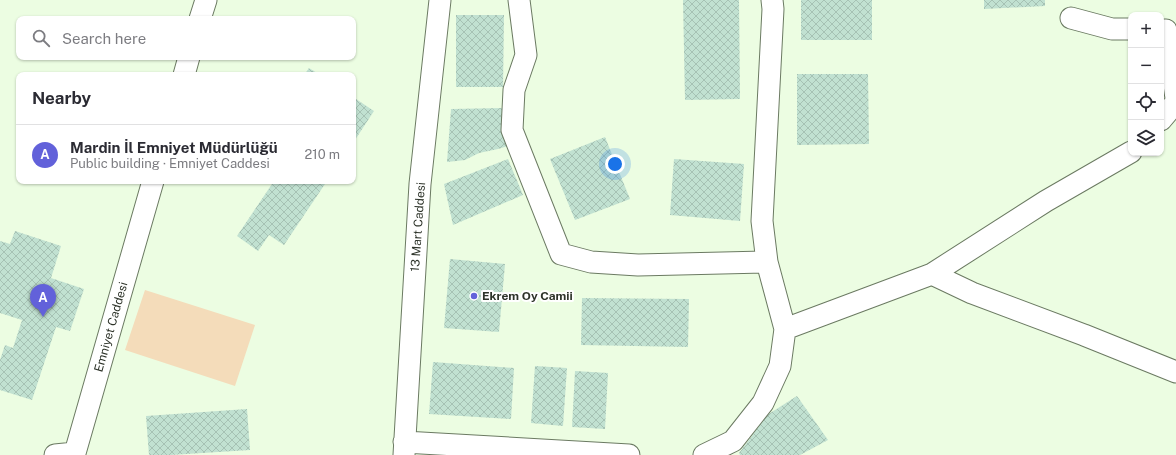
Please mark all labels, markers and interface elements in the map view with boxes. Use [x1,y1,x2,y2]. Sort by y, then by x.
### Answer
map controls [1128,12,1164,156]
button: + [1128,12,1164,48]
search box [16,16,356,60]
icon: search [30,27,52,49]
text: Search here [62,30,146,47]
button: − [1128,48,1164,84]
button: locate [1128,84,1164,120]
text: Nearby [32,88,91,108]
button: layers [1128,120,1164,156]
text: Mardin İl Emniyet Müdürlüğü [70,139,278,156]
text: A [40,147,50,162]
text: 210 m [305,147,340,162]
your location [605,154,625,174]
text: Public building · Emniyet Caddesi [70,156,270,171]
street label: 13 Mart Caddesi [408,182,428,272]
street label: Emniyet Caddesi [91,280,131,374]
pin: A [30,284,56,317]
place label: Ekrem Oy Camii [482,289,573,303]
marker: Ekrem Oy Camii [469,291,479,301]

